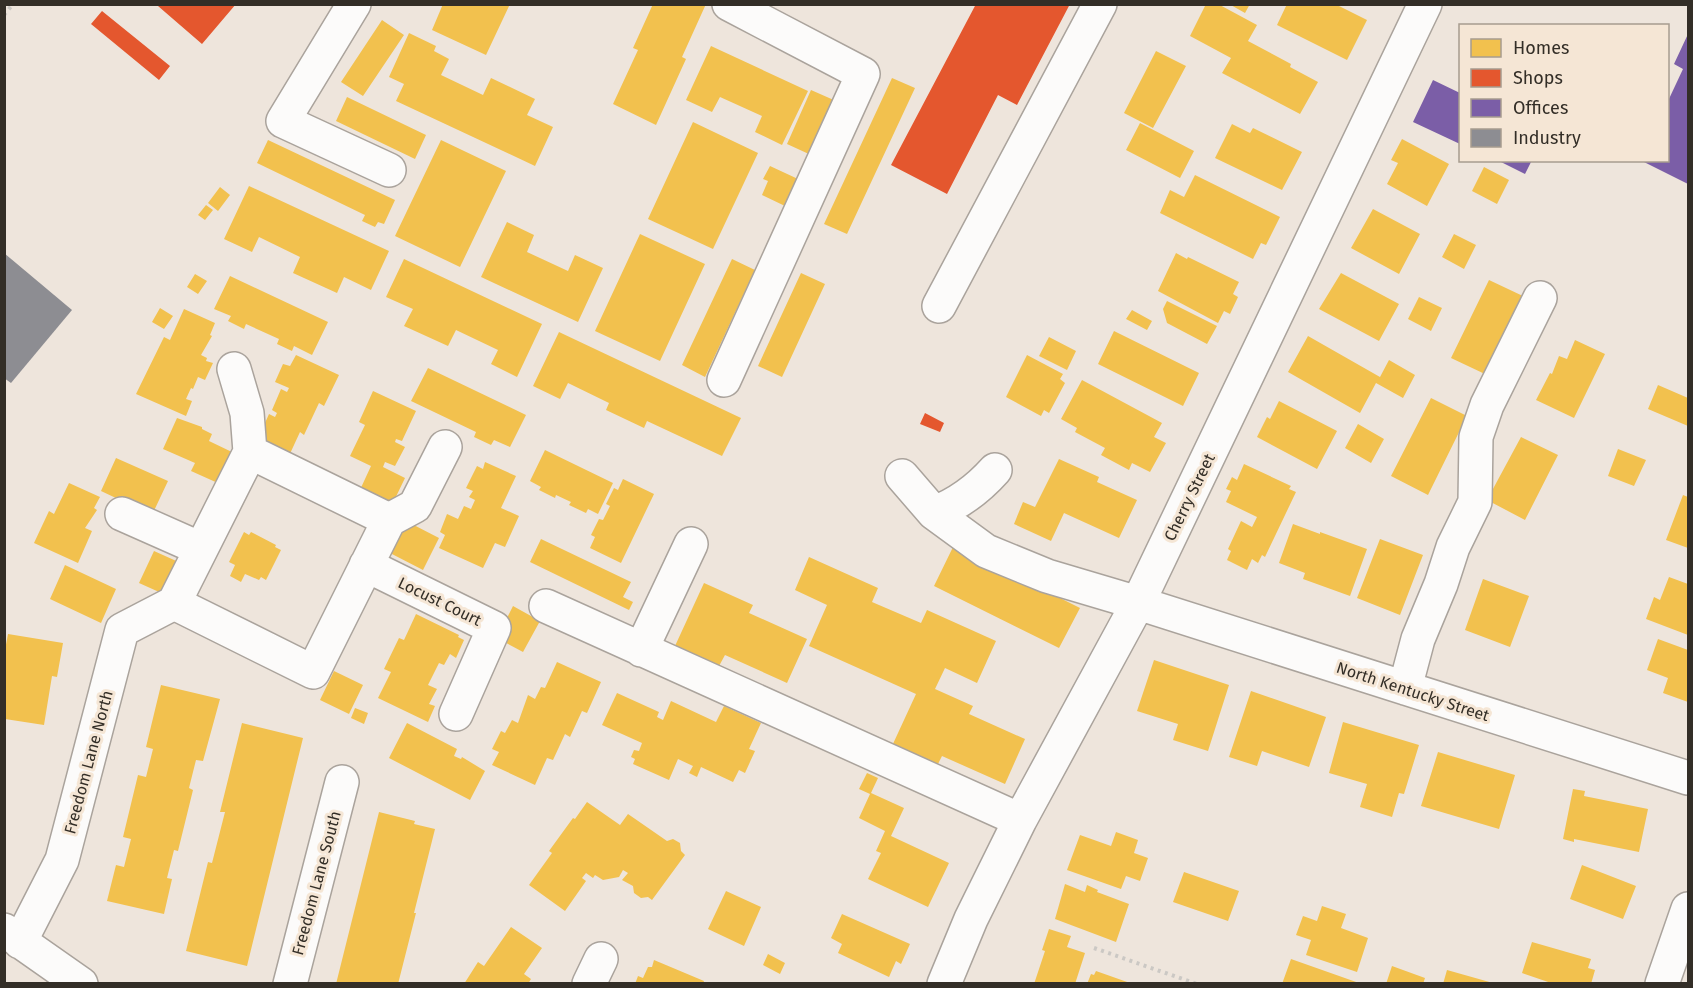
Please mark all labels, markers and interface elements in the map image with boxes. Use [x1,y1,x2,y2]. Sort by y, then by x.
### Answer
legend [1459,24,1669,162]
text: Homes [1513,37,1569,59]
text: Shops [1513,67,1563,89]
text: Offices [1513,97,1568,119]
text: Industry [1513,127,1581,149]
street label: Cherry Street [1160,450,1219,544]
street label: Locust Court [395,573,485,630]
street label: North Kentucky Street [1334,658,1492,725]
street label: Freedom Lane North [60,688,117,836]
street label: Freedom Lane South [288,809,345,957]

